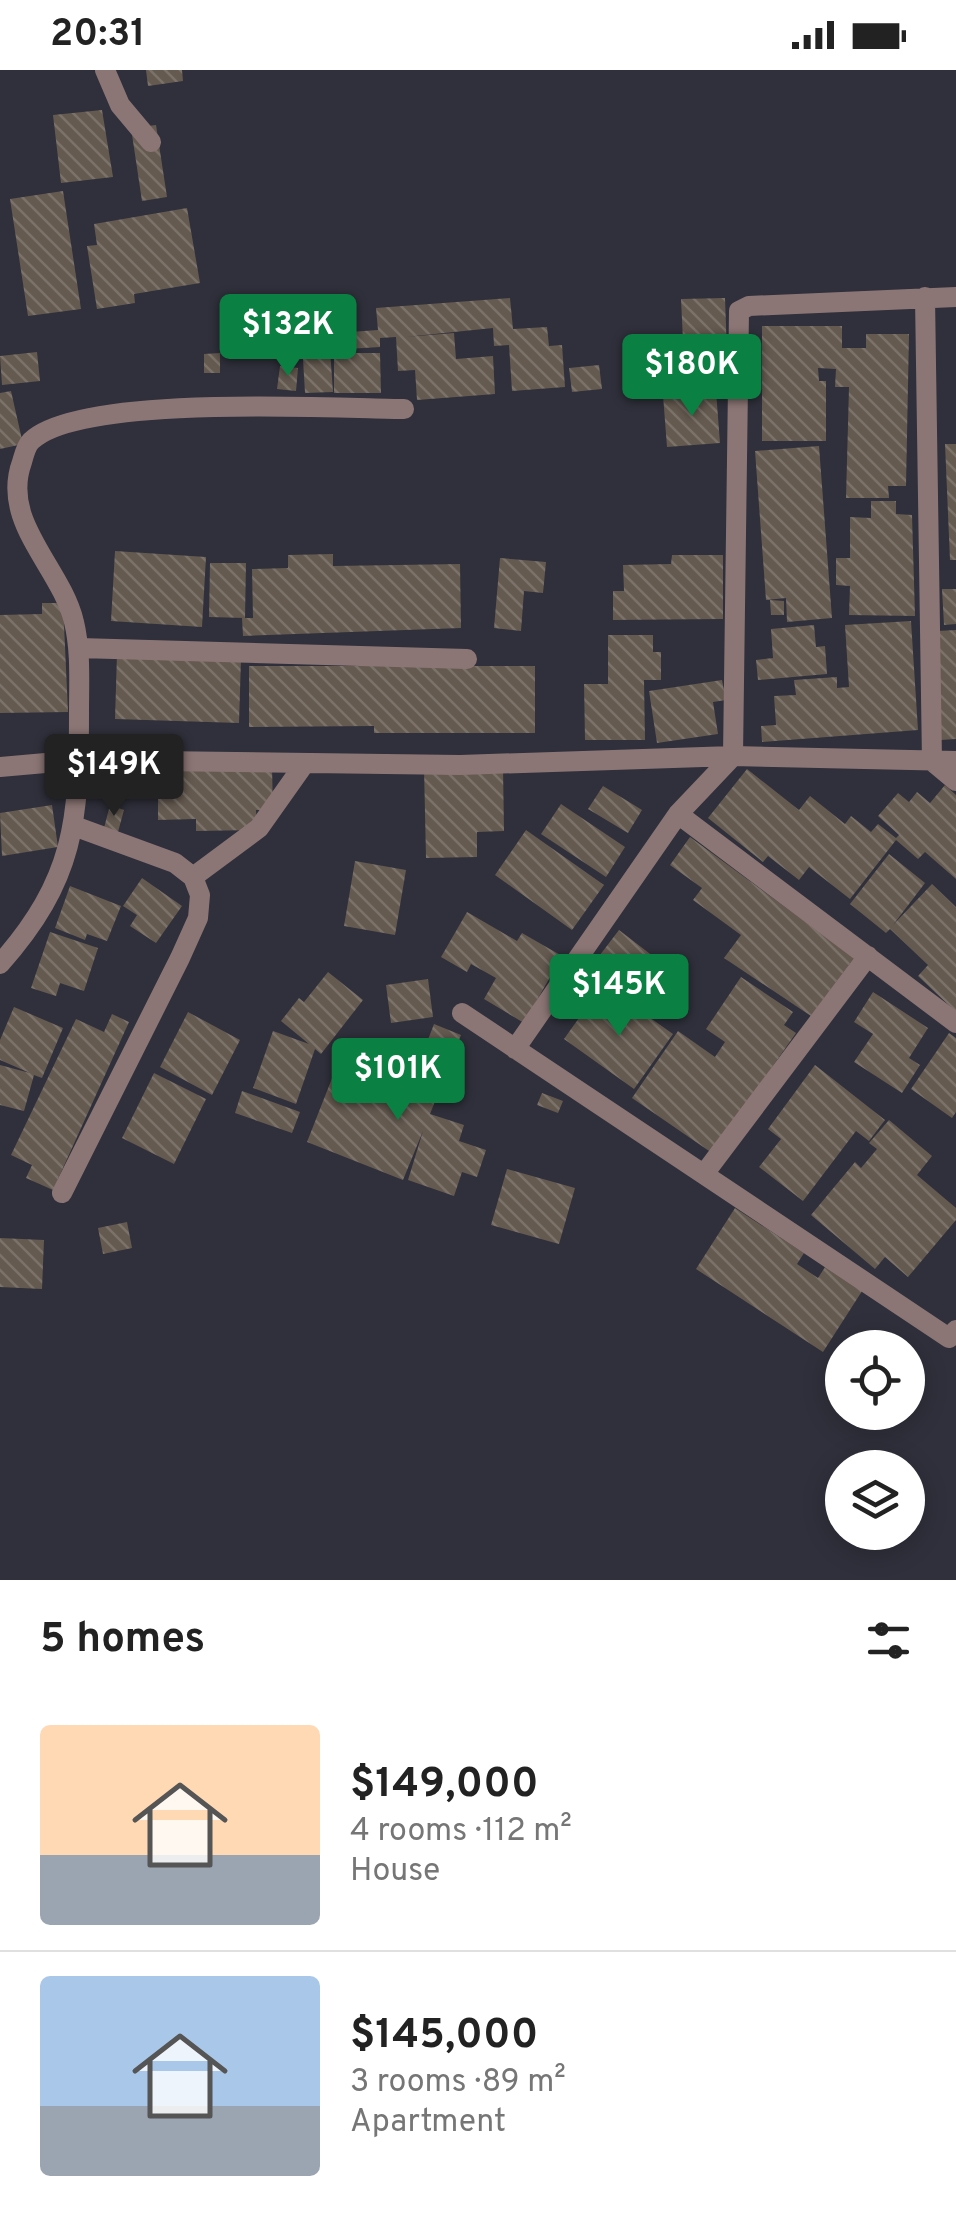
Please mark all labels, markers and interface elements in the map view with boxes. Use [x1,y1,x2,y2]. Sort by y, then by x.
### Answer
text: 20:31 [50,11,145,60]
pin: $132K [218,294,358,379]
text: $132K [242,306,334,346]
pin: $180K [622,334,762,419]
text: $180K [644,346,740,386]
pin: $149K [44,734,184,819]
text: $149K [66,746,162,786]
pin: $145K [549,954,689,1039]
text: $145K [572,966,666,1006]
pin: $101K [328,1038,468,1123]
text: $101K [354,1050,442,1090]
map controls [825,1330,925,1550]
button: locate [825,1330,925,1430]
button: layers [825,1450,925,1550]
icon: filters [861,1613,916,1668]
text: 5 homes [40,1614,205,1667]
text: $149,000 [350,1759,539,1812]
icon: home [120,1765,240,1885]
text: 4 rooms · 112 m² [350,1812,572,1852]
text: House [350,1852,440,1892]
text: $145,000 [350,2010,538,2063]
icon: home [120,2016,240,2136]
text: 3 rooms · 89 m² [350,2063,566,2103]
text: Apartment [350,2103,506,2143]

